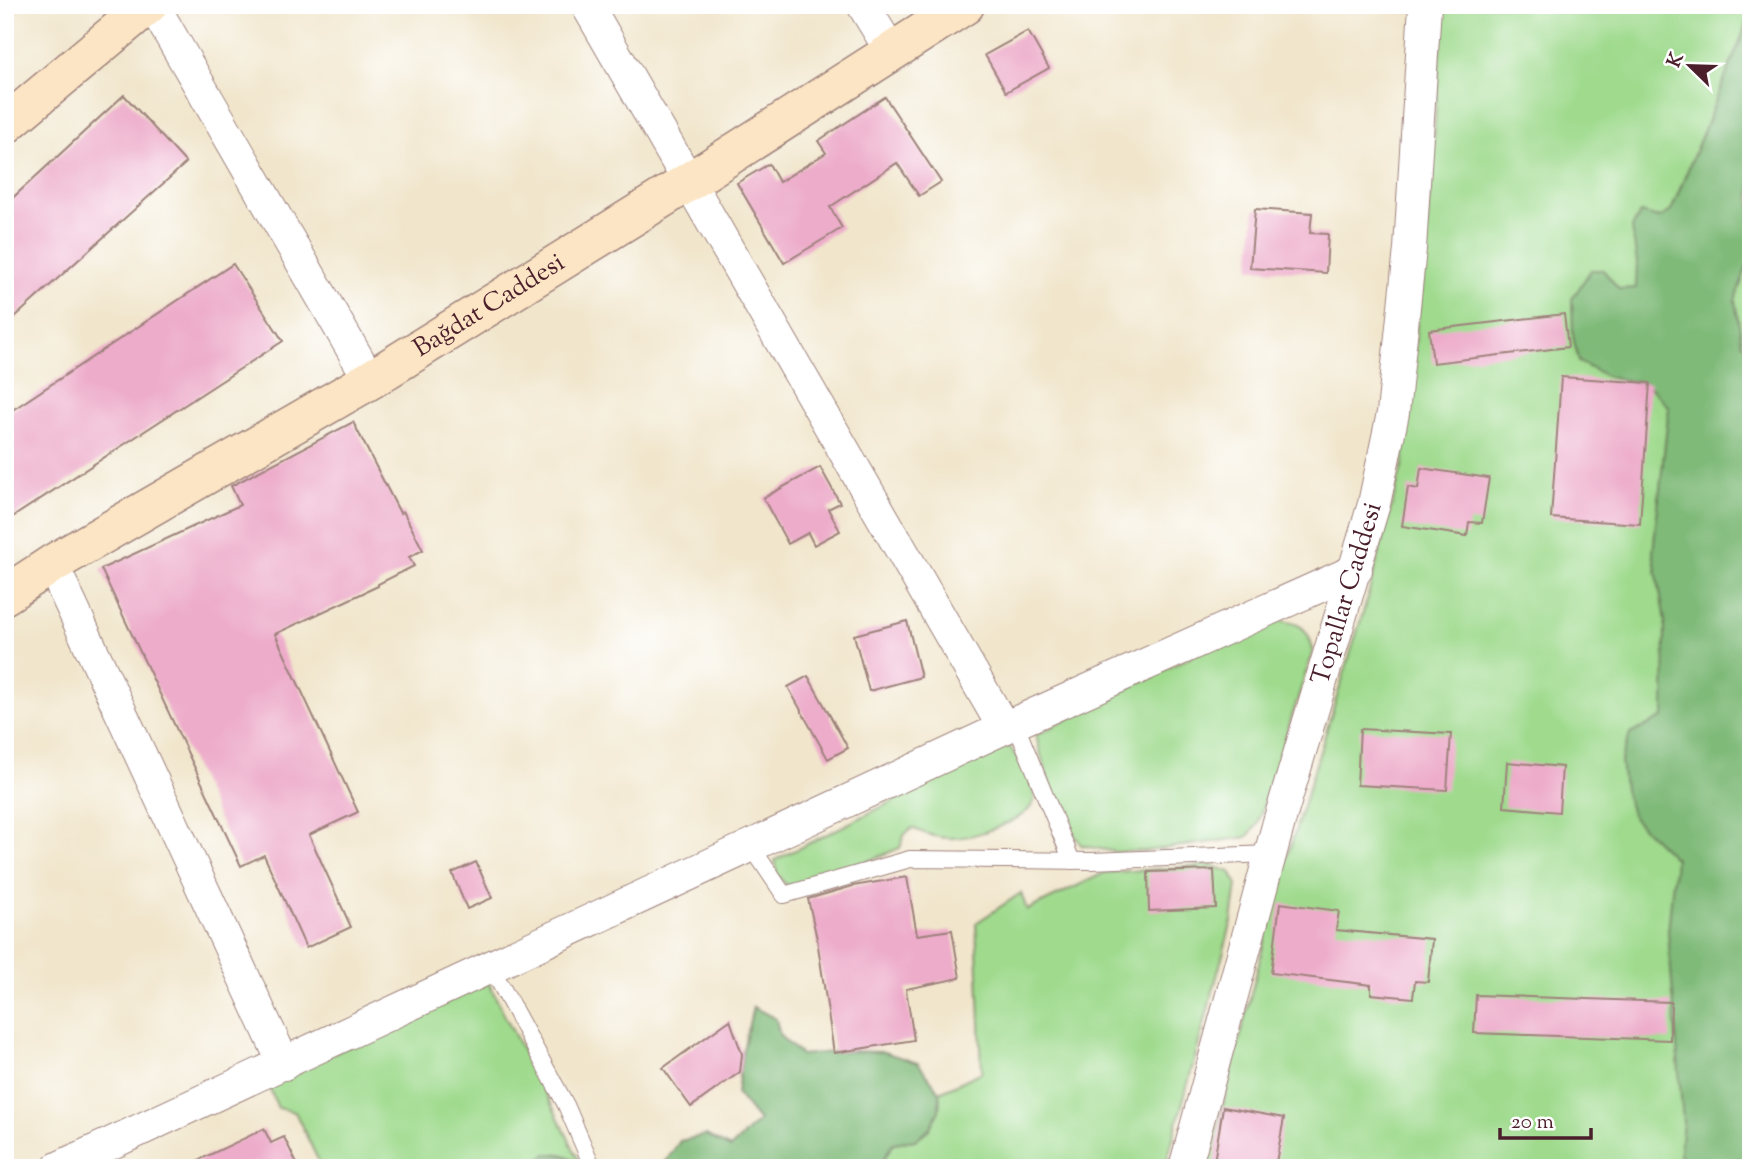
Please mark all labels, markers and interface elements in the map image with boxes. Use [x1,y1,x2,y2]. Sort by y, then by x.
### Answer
north arrow [1654,32,1724,102]
text: K [1662,49,1692,72]
street label: Bağdat Caddesi [406,245,572,367]
street label: Topallar Caddesi [1303,498,1392,689]
scale bar [1500,1096,1592,1140]
text: 20 m [1511,1108,1554,1138]

